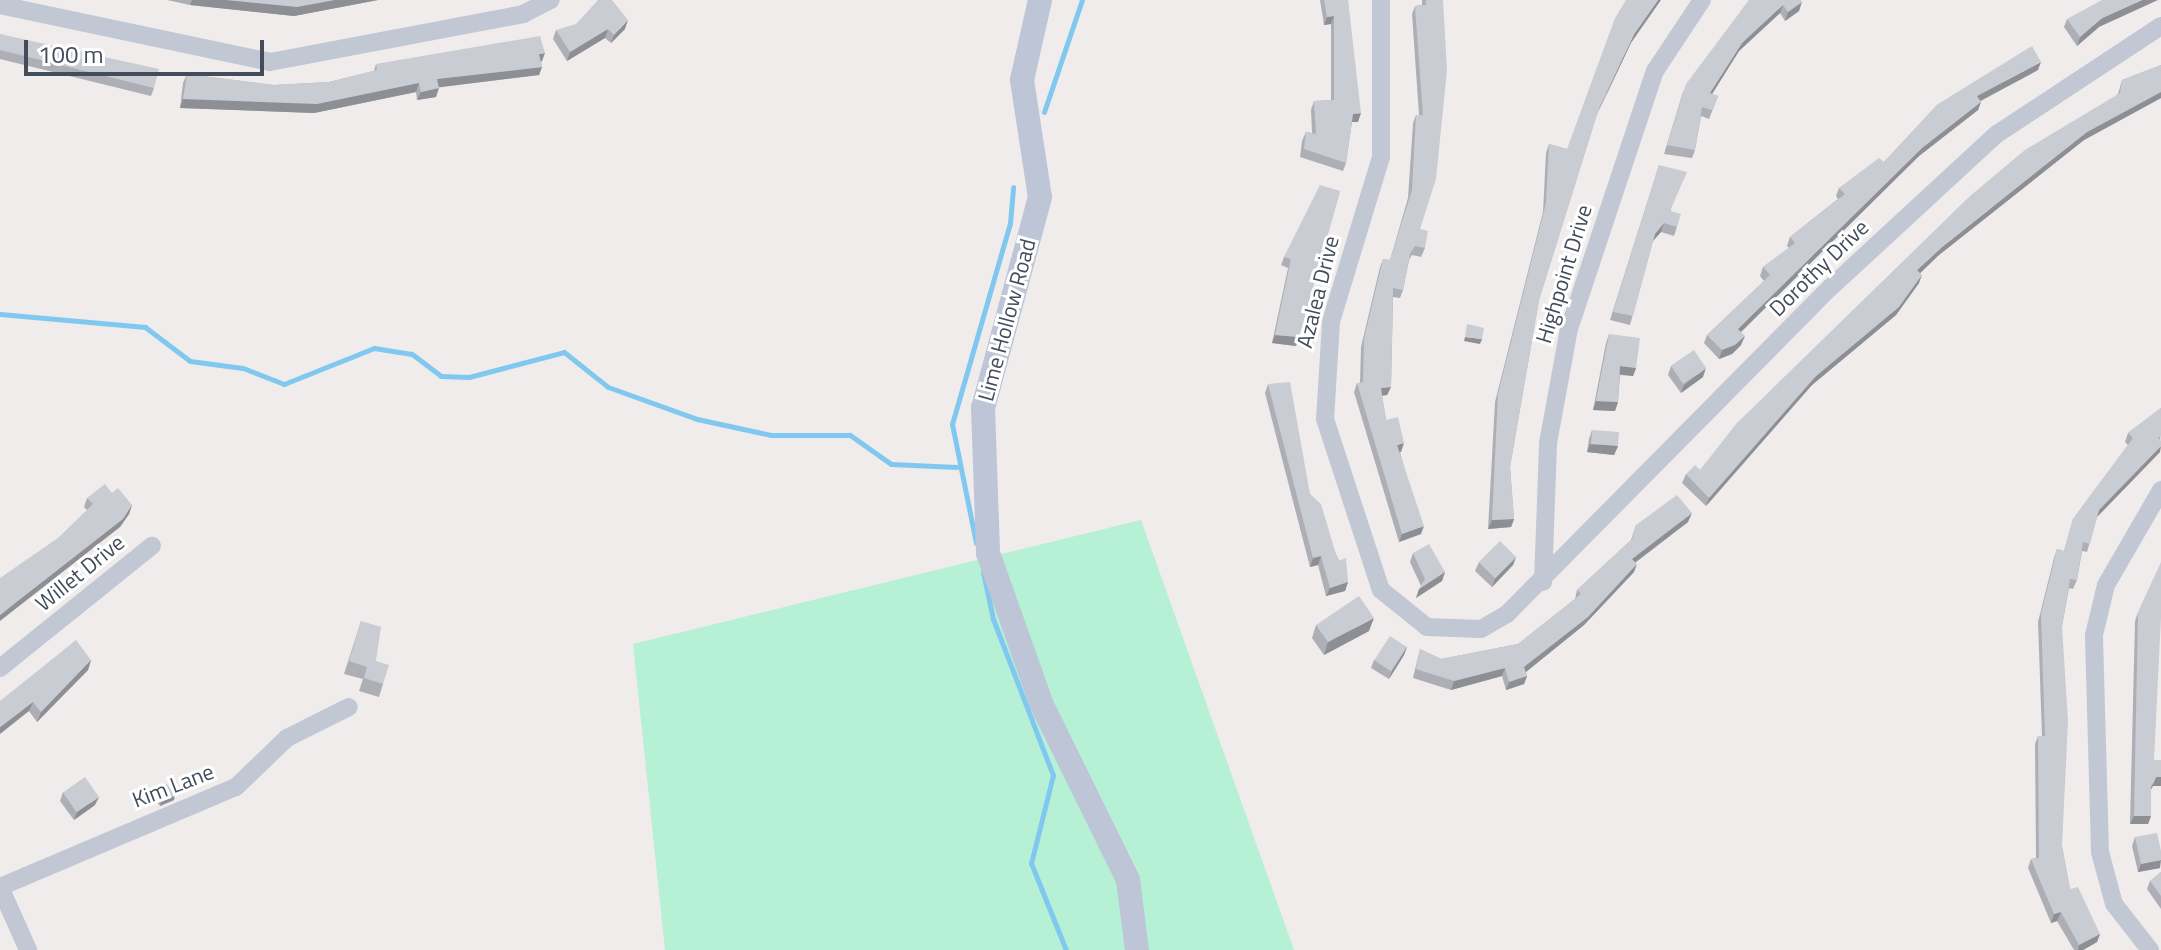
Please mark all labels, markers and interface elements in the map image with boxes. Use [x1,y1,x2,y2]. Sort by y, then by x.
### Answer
scale bar [28,24,268,74]
text: 100 m [38,36,104,72]
street label: Highpoint Drive [1530,202,1598,346]
street label: Dorothy Drive [1764,214,1874,322]
street label: Azalea Drive [1291,233,1345,351]
street label: Lime Hollow Road [973,236,1041,404]
street label: Willet Drive [30,529,130,617]
street label: Kim Lane [129,758,217,814]

